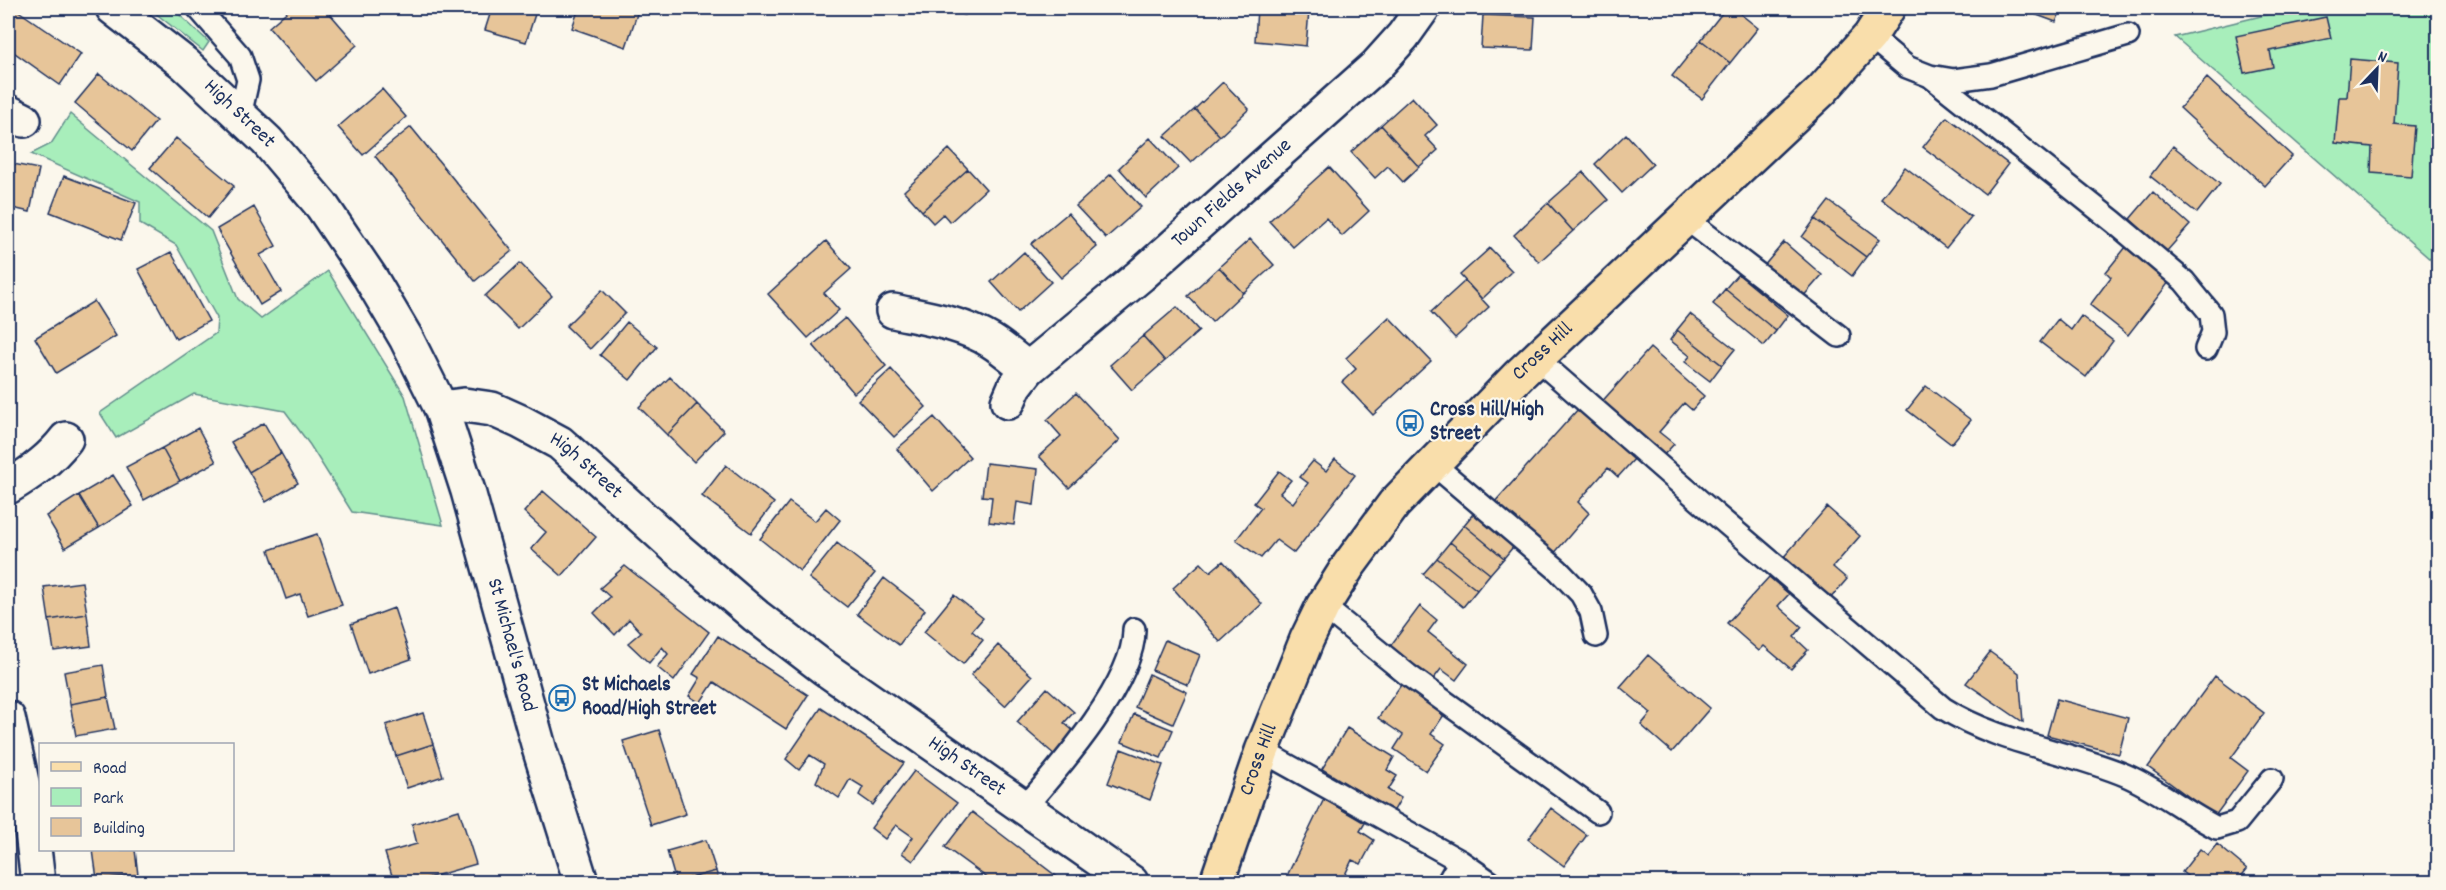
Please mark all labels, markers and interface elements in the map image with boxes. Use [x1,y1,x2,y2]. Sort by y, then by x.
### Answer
north arrow [2347,39,2407,99]
text: N [2374,45,2390,70]
street label: High Street [196,73,282,155]
street label: Town Fields Avenue [1165,132,1299,256]
street label: Cross Hill [1506,316,1581,389]
place label: Cross Hill/High Street [1430,396,1544,450]
bus stop icon: Cross Hill/High Street [1395,408,1425,438]
street label: High Street [544,425,629,507]
street label: St Michael's Road [478,575,543,715]
place label: St Michaels Road/High Street [582,671,717,725]
bus stop icon: St Michaels Road/High Street [547,683,577,713]
street label: Cross Hill [1233,720,1286,800]
street label: High Street [921,729,1012,805]
legend [39,743,234,851]
text: Road [93,757,127,782]
text: Park [93,787,124,812]
text: Building [93,817,145,842]

